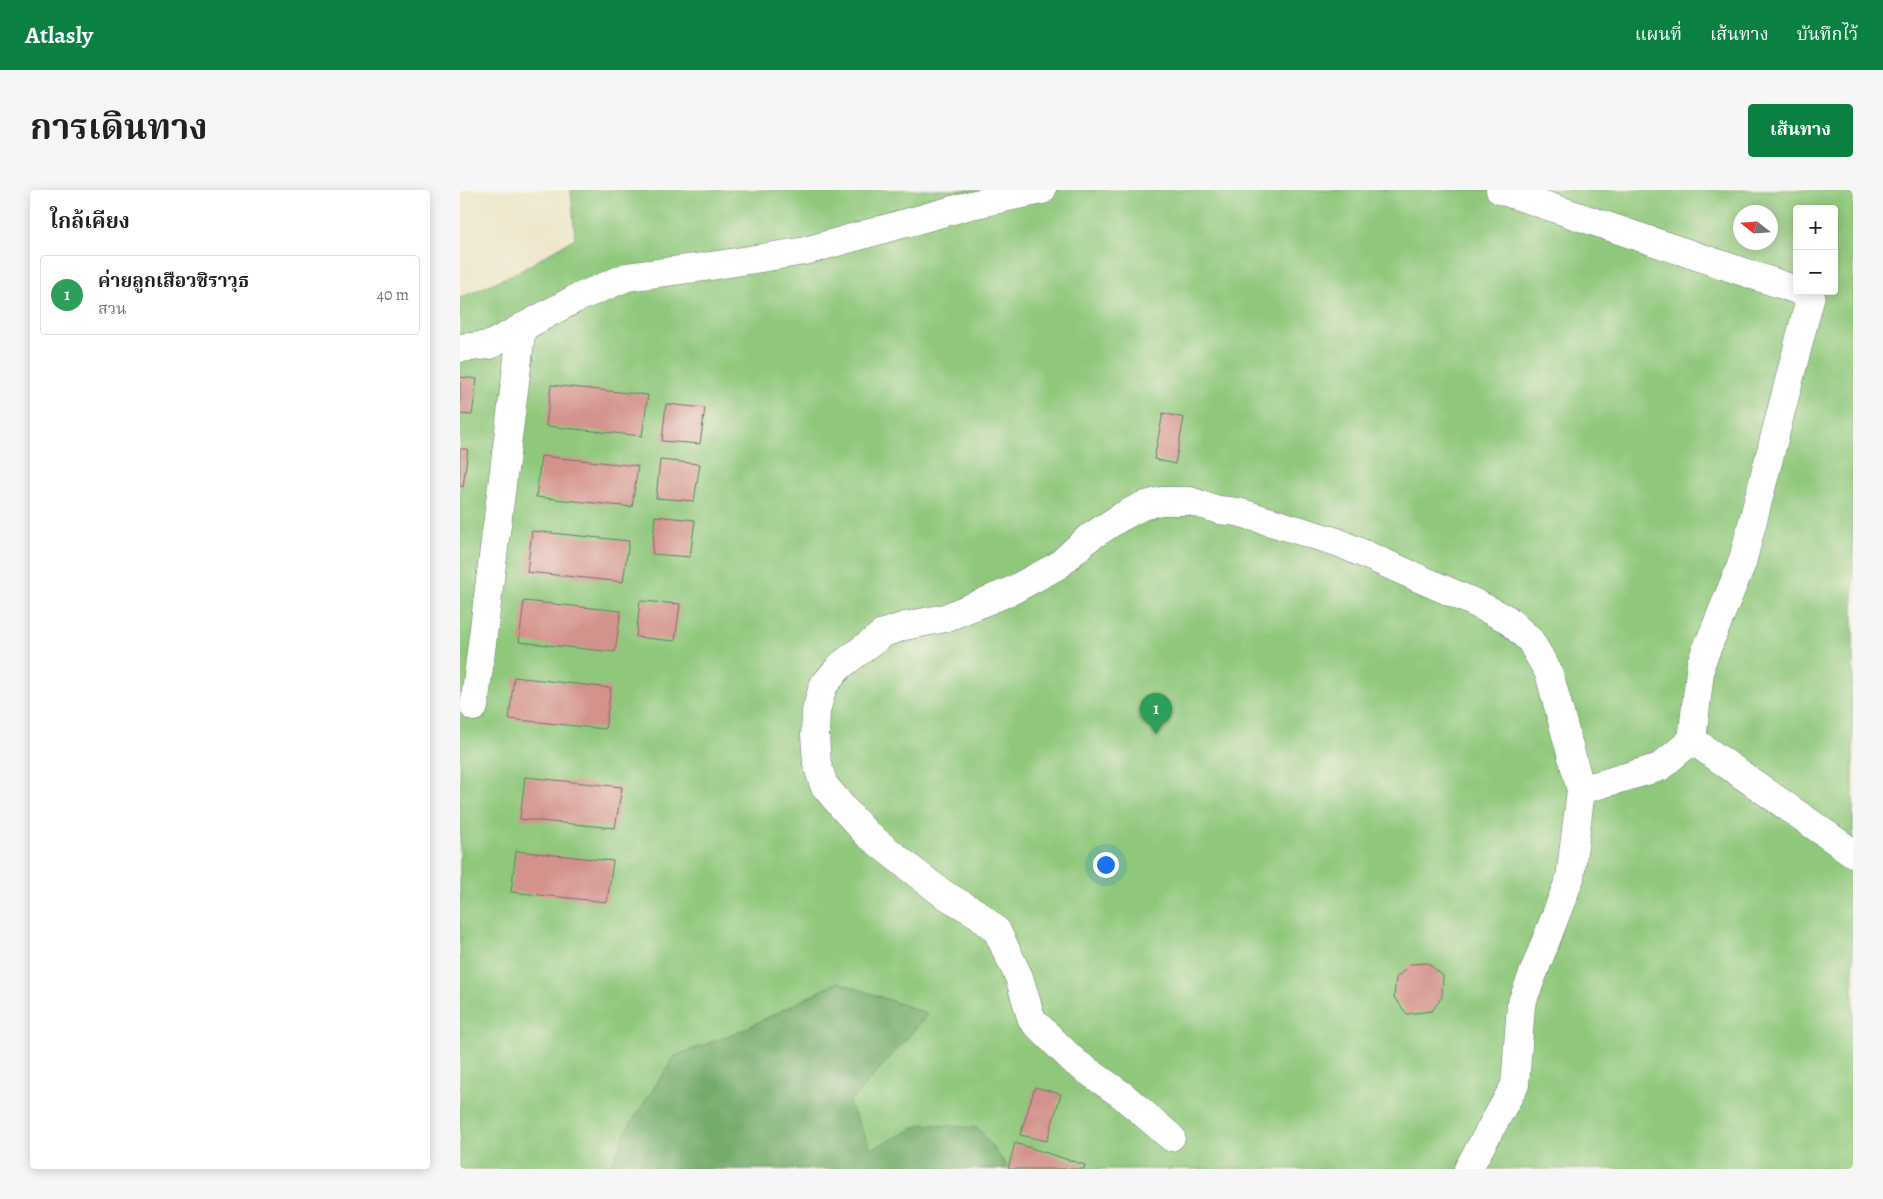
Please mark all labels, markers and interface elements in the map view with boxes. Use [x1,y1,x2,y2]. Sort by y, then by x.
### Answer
text: Atlasly [25,19,93,51]
text: แผนที่ [1635,22,1682,46]
text: เส้นทาง [1710,22,1769,46]
text: บันทึกไว้ [1797,22,1858,46]
text: การเดินทาง [30,103,208,151]
button: เส้นทาง [1748,104,1853,157]
north arrow [1733,205,1778,250]
map controls [1793,205,1838,295]
button: + [1793,205,1838,250]
text: ใกล้เคียง [50,207,130,235]
button: − [1793,250,1838,295]
text: ค่ายลูกเสือวชิราวุธ [98,268,249,294]
text: 1 [64,284,70,306]
text: 40 m [377,284,409,306]
text: สวน [98,298,127,320]
pin: 1 [1140,693,1172,734]
your location [1093,852,1119,878]

